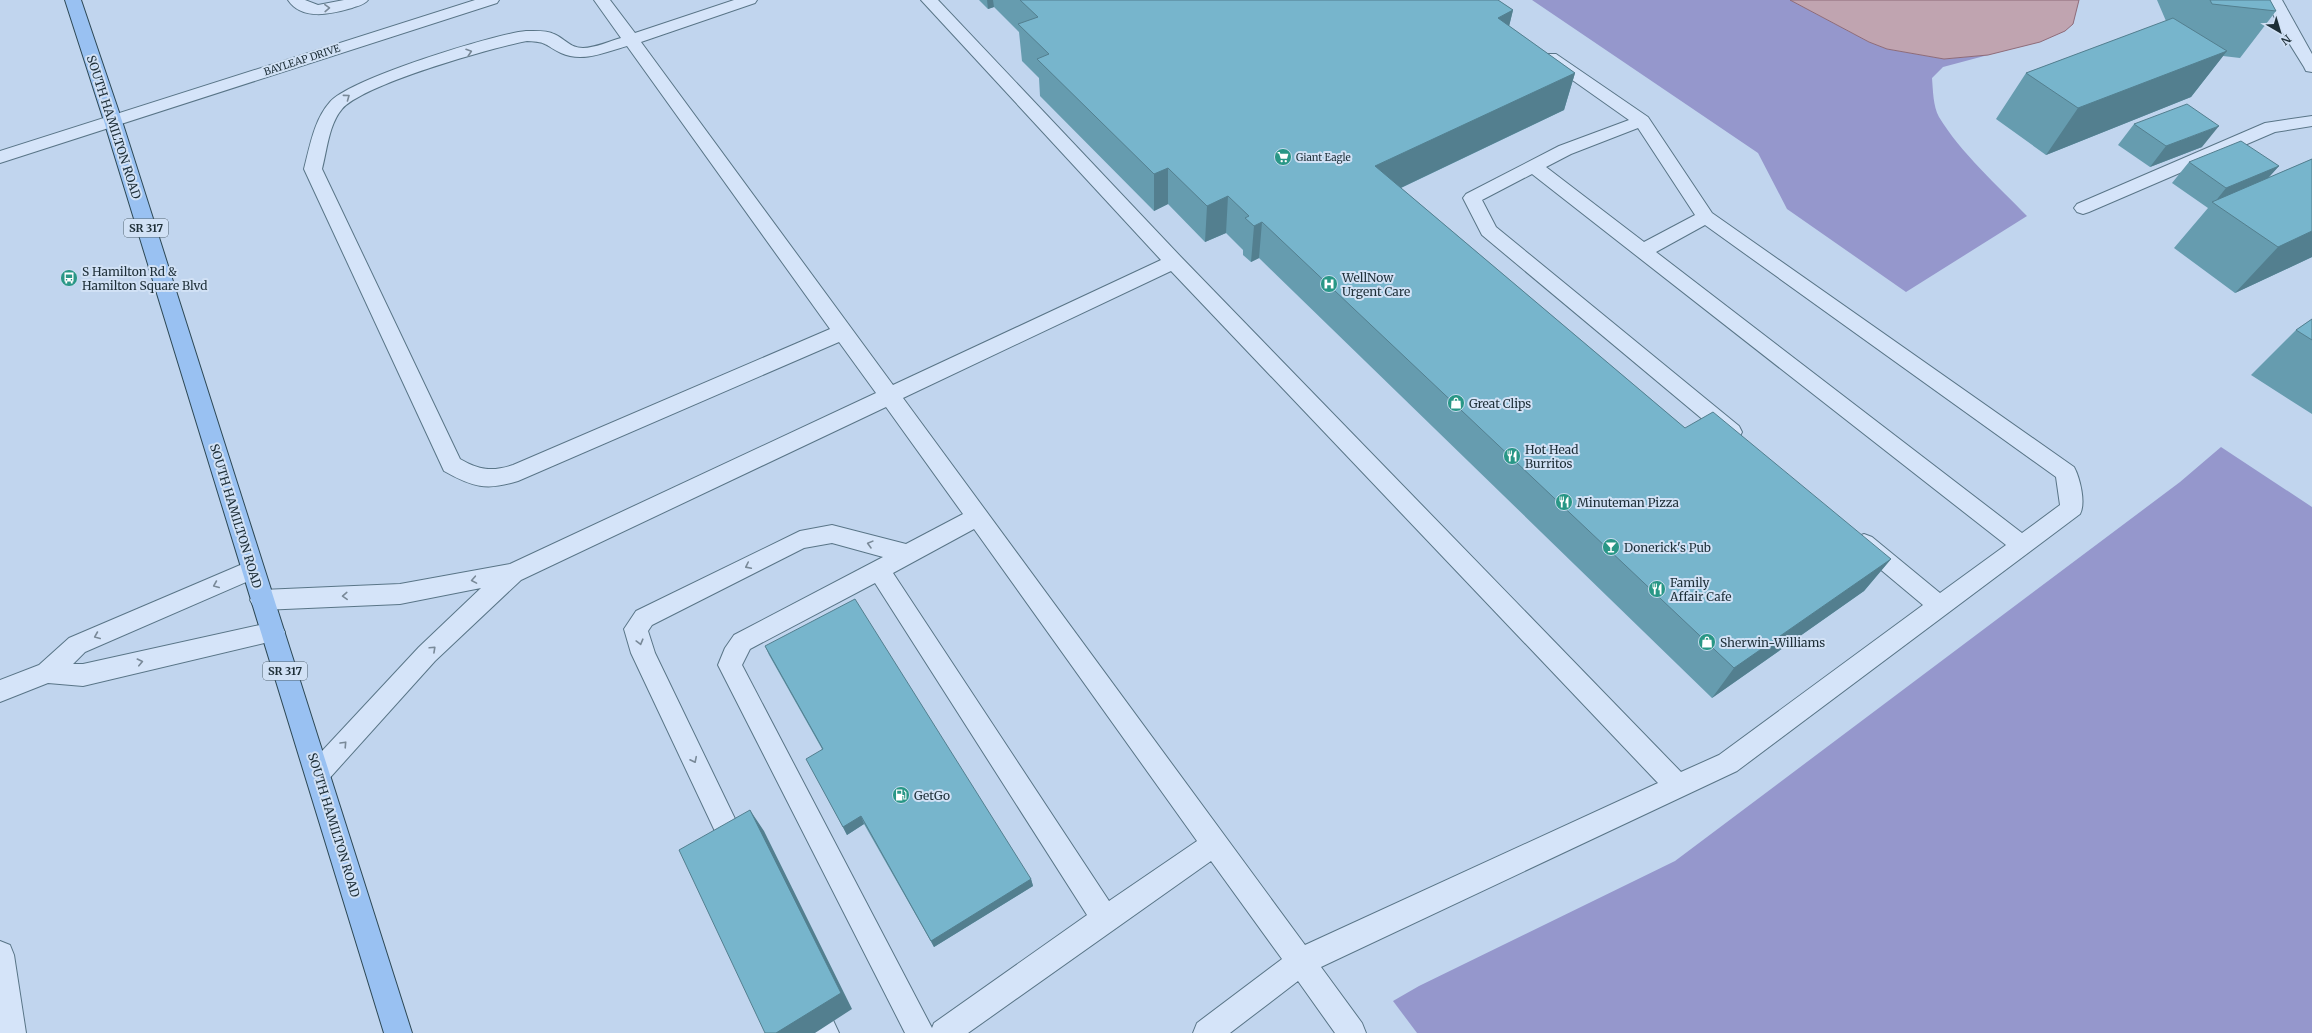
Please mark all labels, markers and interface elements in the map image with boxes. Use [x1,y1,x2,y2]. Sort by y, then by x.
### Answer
one-way arrow [324,4,330,13]
north arrow [2260,12,2300,52]
text: N [2278,32,2294,48]
street label: BAYLEAP DRIVE [262,41,342,78]
one-way arrow [465,49,472,57]
street label: SOUTH HAMILTON ROAD [84,53,144,201]
one-way arrow [343,94,350,102]
supermarket icon: Giant Eagle [1273,147,1293,167]
place label: Giant Eagle [1296,151,1351,164]
road number: SR 317 [124,219,168,237]
place label: S Hamilton Rd & Hamilton Square Blvd [82,264,207,293]
bus stop icon: S Hamilton Rd & Hamilton Square Blvd [59,268,79,288]
place label: WellNow Urgent Care [1341,270,1410,299]
hospital icon: WellNow Urgent Care [1319,274,1339,294]
shop icon: Great Clips [1446,393,1466,413]
place label: Great Clips [1469,396,1531,411]
street label: SOUTH HAMILTON ROAD [207,442,265,590]
place label: Hot Head Burritos [1525,442,1578,471]
restaurant icon: Hot Head Burritos [1502,446,1522,466]
restaurant icon: Minuteman Pizza [1554,492,1574,512]
place label: Minuteman Pizza [1577,495,1680,510]
bar icon: Donerick's Pub [1601,537,1621,557]
one-way arrow [867,540,874,548]
place label: Donerick's Pub [1624,540,1711,555]
one-way arrow [745,561,753,569]
one-way arrow [471,575,477,584]
place label: Family Affair Cafe [1669,575,1731,604]
restaurant icon: Family Affair Cafe [1647,579,1667,599]
one-way arrow [213,580,221,588]
one-way arrow [342,592,348,600]
one-way arrow [94,631,101,639]
shop icon: Sherwin-Williams [1697,632,1717,652]
place label: Sherwin-Williams [1720,635,1825,650]
one-way arrow [635,639,643,646]
one-way arrow [428,646,436,653]
one-way arrow [137,659,144,667]
road number: SR 317 [263,662,307,680]
one-way arrow [340,741,347,749]
street label: SOUTH HAMILTON ROAD [305,751,363,899]
one-way arrow [689,756,697,764]
fuel station icon: GetGo [891,785,911,805]
place label: GetGo [914,788,950,803]

